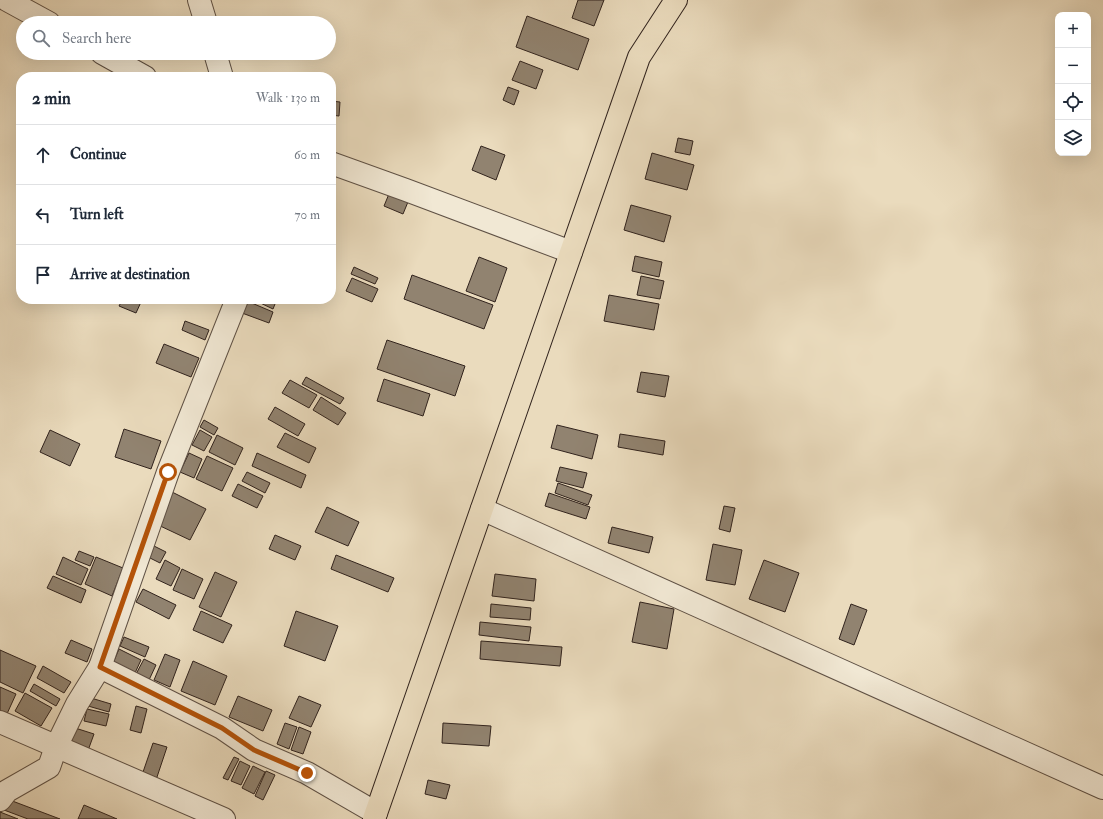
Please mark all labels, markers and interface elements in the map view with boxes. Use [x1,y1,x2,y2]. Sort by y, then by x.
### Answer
map controls [1055,12,1091,156]
button: + [1055,12,1091,48]
search box [16,16,336,60]
icon: search [30,27,52,49]
text: Search here [62,29,131,48]
button: − [1055,48,1091,84]
button: locate [1055,84,1091,120]
text: 2 min [32,88,71,109]
text: Walk · 130 m [256,90,320,106]
button: layers [1055,120,1091,156]
icon: ahead [32,144,54,166]
text: Continue [70,145,126,164]
text: 60 m [294,147,320,163]
icon: left [32,204,54,226]
text: Turn left [70,205,124,224]
text: 70 m [295,207,320,223]
icon: arrive [32,264,54,286]
text: Arrive at destination [70,265,190,284]
route start [159,463,177,481]
route end [298,764,316,782]

